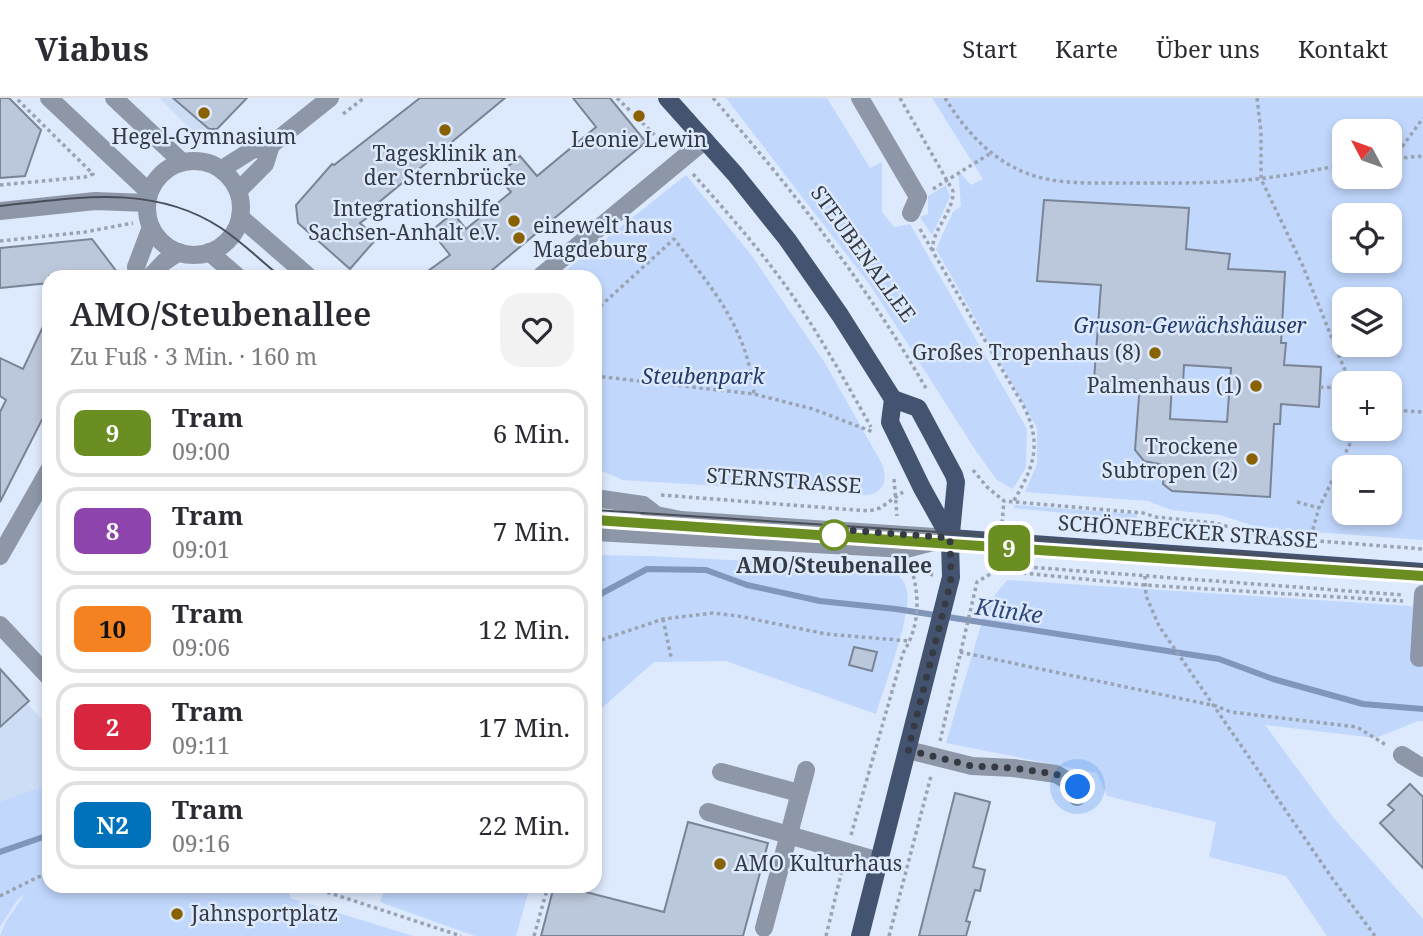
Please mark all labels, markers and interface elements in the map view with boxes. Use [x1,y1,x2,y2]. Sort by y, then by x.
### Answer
text: Viabus [35,26,149,71]
text: Start [962,32,1017,65]
text: Karte [1055,32,1118,65]
text: Über uns [1156,32,1260,65]
text: Kontakt [1298,32,1388,65]
marker: Hegel-Gymnasium [196,105,212,121]
marker: Leonie Lewin [631,108,647,124]
north arrow [1332,119,1402,189]
map controls [1332,119,1402,525]
place label: Hegel-Gymnasium [112,122,297,150]
marker: Tagesklinik an der Sternbrücke [437,122,453,138]
place label: Leonie Lewin [571,125,707,153]
place label: Tagesklinik an der Sternbrücke [364,139,526,191]
street label: STEUBENALLEE [805,180,923,327]
place label: Integrationshilfe Sachsen-Anhalt e.V. [308,194,500,246]
button: locate [1332,203,1402,273]
place label: einewelt haus Magdeburg [533,211,672,263]
marker: Integrationshilfe Sachsen-Anhalt e.V. [506,213,522,229]
marker: einewelt haus Magdeburg [511,230,527,246]
button: layers [1332,287,1402,357]
text: AMO/Steubenallee [70,291,371,336]
button: heart [500,293,574,367]
park label: Gruson-Gewächshäuser [1074,311,1307,339]
place label: Großes Tropenhaus (8) [912,338,1141,366]
text: Zu Fuß · 3 Min. · 160 m [70,340,317,372]
marker: Großes Tropenhaus (8) [1147,345,1163,361]
park label: Steubenpark [642,362,765,390]
place label: Palmenhaus (1) [1087,371,1242,399]
button: + [1332,371,1402,441]
marker: Palmenhaus (1) [1248,378,1264,394]
text: Tram [172,399,243,435]
text: 6 Min. [493,415,570,451]
text: 9 [106,416,119,449]
place label: Trockene Subtropen (2) [1102,432,1238,484]
text: 09:00 [172,435,230,467]
marker: Trockene Subtropen (2) [1244,451,1260,467]
button: − [1332,455,1402,525]
street label: STERNSTRASSE [706,461,862,499]
text: Tram [172,497,243,533]
street label: SCHÖNEBECKER STRASSE [1057,508,1319,554]
text: 7 Min. [493,513,570,549]
text: 8 [106,514,119,547]
marker: AMO/Steubenallee [819,520,849,550]
line badge: 9 [986,525,1032,571]
text: 9 [1002,531,1016,564]
text: 09:01 [172,533,230,565]
place label: AMO/Steubenallee [736,551,932,579]
water label: Klinke [972,589,1045,631]
text: Tram [172,595,243,631]
text: 12 Min. [478,611,570,647]
text: 10 [99,612,126,645]
text: 09:06 [172,631,230,663]
text: Tram [172,693,243,729]
text: 17 Min. [478,709,570,745]
text: 2 [106,710,119,743]
text: 09:11 [172,729,230,761]
your location [1060,769,1095,804]
text: Tram [172,791,243,827]
text: 22 Min. [478,807,570,843]
text: N2 [96,808,129,841]
text: 09:16 [172,827,230,859]
place label: AMO Kulturhaus [734,849,902,877]
marker: AMO Kulturhaus [712,856,728,872]
place label: Jahnsportplatz [190,899,338,927]
marker: Jahnsportplatz [169,906,185,922]

